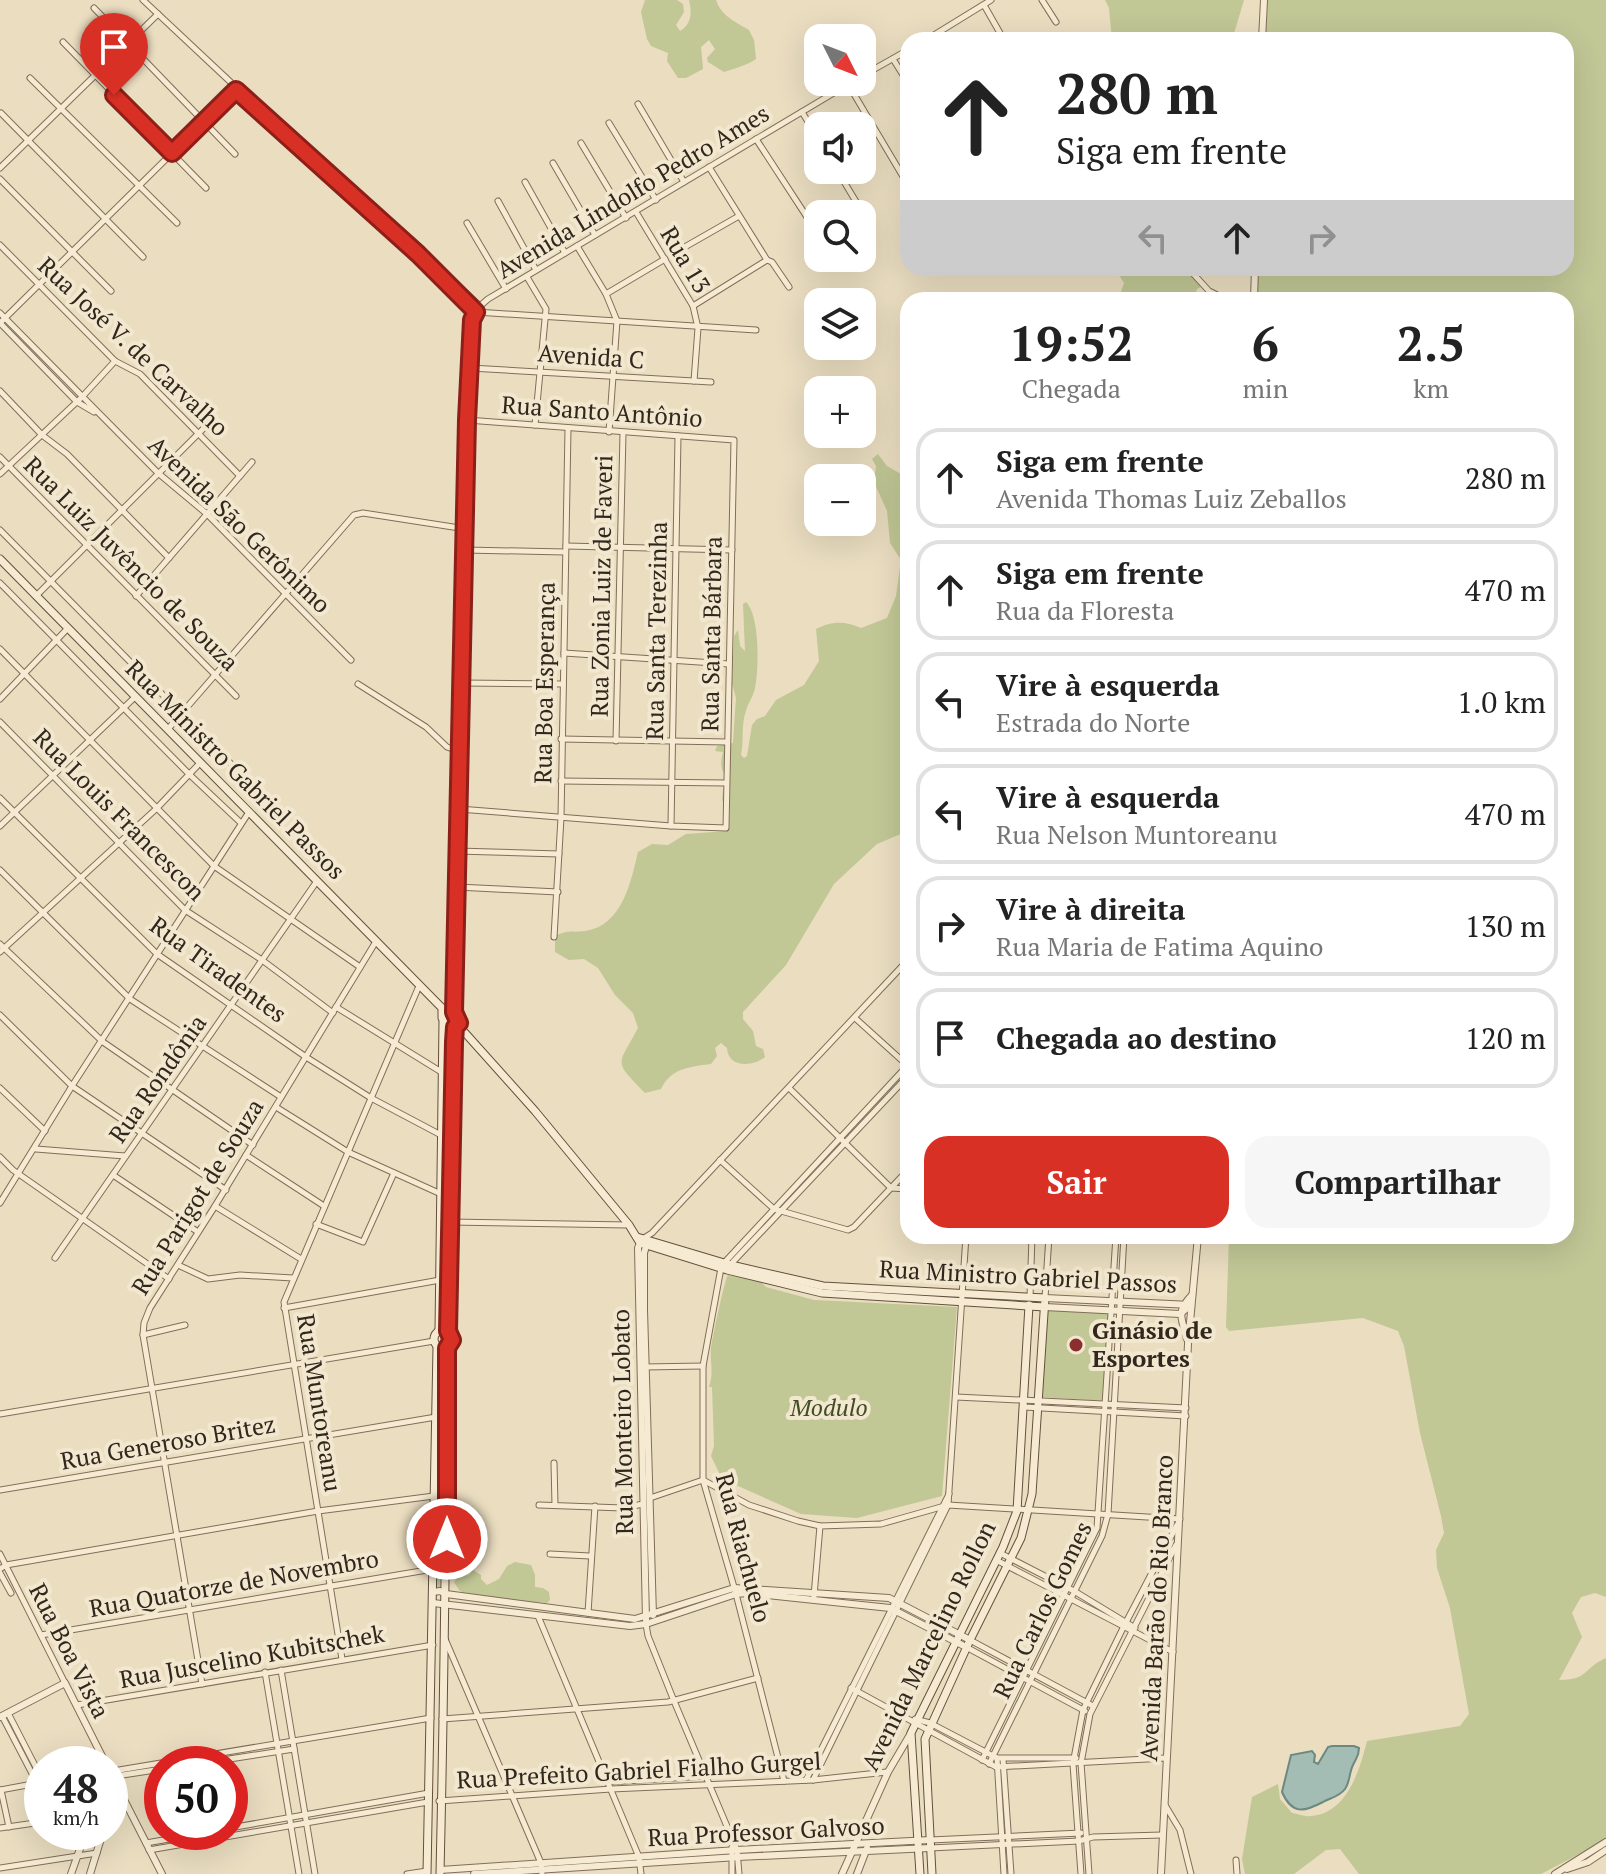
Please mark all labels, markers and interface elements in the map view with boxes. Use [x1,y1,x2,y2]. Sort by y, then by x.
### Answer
pin [80,13,148,95]
north arrow [804,24,876,96]
map controls [804,24,876,536]
icon: arrive [92,25,136,69]
text: 280 m [1056,56,1218,130]
icon: ahead [924,64,1028,168]
street label: Avenida Lindolfo Pedro Ames [490,97,775,285]
button: sound [804,112,876,184]
text: Siga em frente [1056,127,1287,174]
button: search [804,200,876,272]
icon: left [1131,216,1175,260]
icon: ahead [1215,216,1259,260]
icon: right [1299,216,1343,260]
street label: Rua 13 [653,220,718,299]
street label: Rua José V. de Carvalho [32,250,236,443]
button: layers [804,288,876,360]
text: 19:52 [1009,311,1134,375]
text: 6 [1252,311,1279,375]
text: 2.5 [1397,311,1465,375]
street label: Avenida C [537,336,645,376]
text: Chegada [1021,371,1121,405]
text: min [1242,371,1288,405]
text: km [1413,371,1449,405]
button: + [804,376,876,448]
street label: Rua Santo Antônio [501,388,704,434]
street label: Avenida São Gerônimo [142,429,338,620]
text: Siga em frente [996,441,1204,481]
street label: Rua Luiz Juvêncio de Souza [17,449,246,678]
street label: Rua Zonia Luiz de Faveri [583,455,619,717]
icon: ahead [928,456,972,500]
text: 280 m [1465,458,1546,498]
button: − [804,464,876,536]
text: Avenida Thomas Luiz Zeballos [996,481,1347,515]
street label: Rua Santa Terezinha [638,521,674,741]
street label: Rua Santa Bárbara [693,536,729,732]
text: Siga em frente [996,553,1204,593]
icon: ahead [928,568,972,612]
text: 470 m [1465,570,1546,610]
street label: Rua Boa Esperança [526,582,562,784]
text: Rua da Floresta [996,593,1174,627]
street label: Rua Ministro Gabriel Passos [119,653,352,886]
text: Vire à esquerda [996,665,1220,705]
icon: left [928,680,972,724]
text: 1.0 km [1457,682,1546,722]
text: Estrada do Norte [996,705,1190,739]
street label: Rua Louis Francescon [27,721,213,907]
text: Vire à esquerda [996,777,1220,817]
icon: left [928,792,972,836]
text: 470 m [1465,794,1546,834]
text: Rua Nelson Muntoreanu [996,817,1278,851]
text: Vire à direita [996,889,1186,929]
icon: right [928,904,972,948]
text: 130 m [1465,906,1546,946]
street label: Rua Tiradentes [144,909,293,1030]
text: Rua Maria de Fatima Aquino [996,929,1323,963]
street label: Rua Rondônia [101,1008,213,1149]
icon: arrive [928,1016,972,1060]
text: Chegada ao destino [996,1018,1277,1058]
text: 120 m [1465,1018,1546,1058]
street label: Rua Parigot de Souza [124,1092,270,1300]
button: Sair [924,1136,1229,1228]
button: Compartilhar [1245,1136,1550,1228]
street label: Rua Ministro Gabriel Passos [878,1252,1178,1300]
street label: Rua Monteiro Lobato [604,1309,640,1535]
street label: Rua Muntoreanu [290,1312,350,1494]
place label: Ginásio de Esportes [1092,1314,1213,1374]
marker: Ginásio de Esportes [1067,1336,1085,1354]
park label: Modulo [789,1391,868,1423]
street label: Rua Generoso Britez [58,1407,278,1477]
street label: Avenida Barão do Rio Branco [1132,1454,1180,1762]
street label: Rua Riachuelo [709,1470,779,1626]
position arrow [405,1497,489,1581]
street label: Avenida Marcelino Rollon [854,1515,1003,1776]
street label: Rua Carlos Gomes [985,1516,1099,1704]
street label: Rua Quatorze de Novembro [87,1542,381,1624]
street label: Rua Boa Vista [22,1578,118,1723]
street label: Rua Juscelino Kubitschek [117,1617,387,1695]
street label: Rua Prefeito Gabriel Fialho Gurgel [456,1744,822,1796]
speed limit sign: 50 [144,1746,248,1850]
text: 48 [53,1761,99,1814]
text: km/h [53,1804,99,1831]
street label: Rua Professor Galvoso [647,1809,885,1853]

